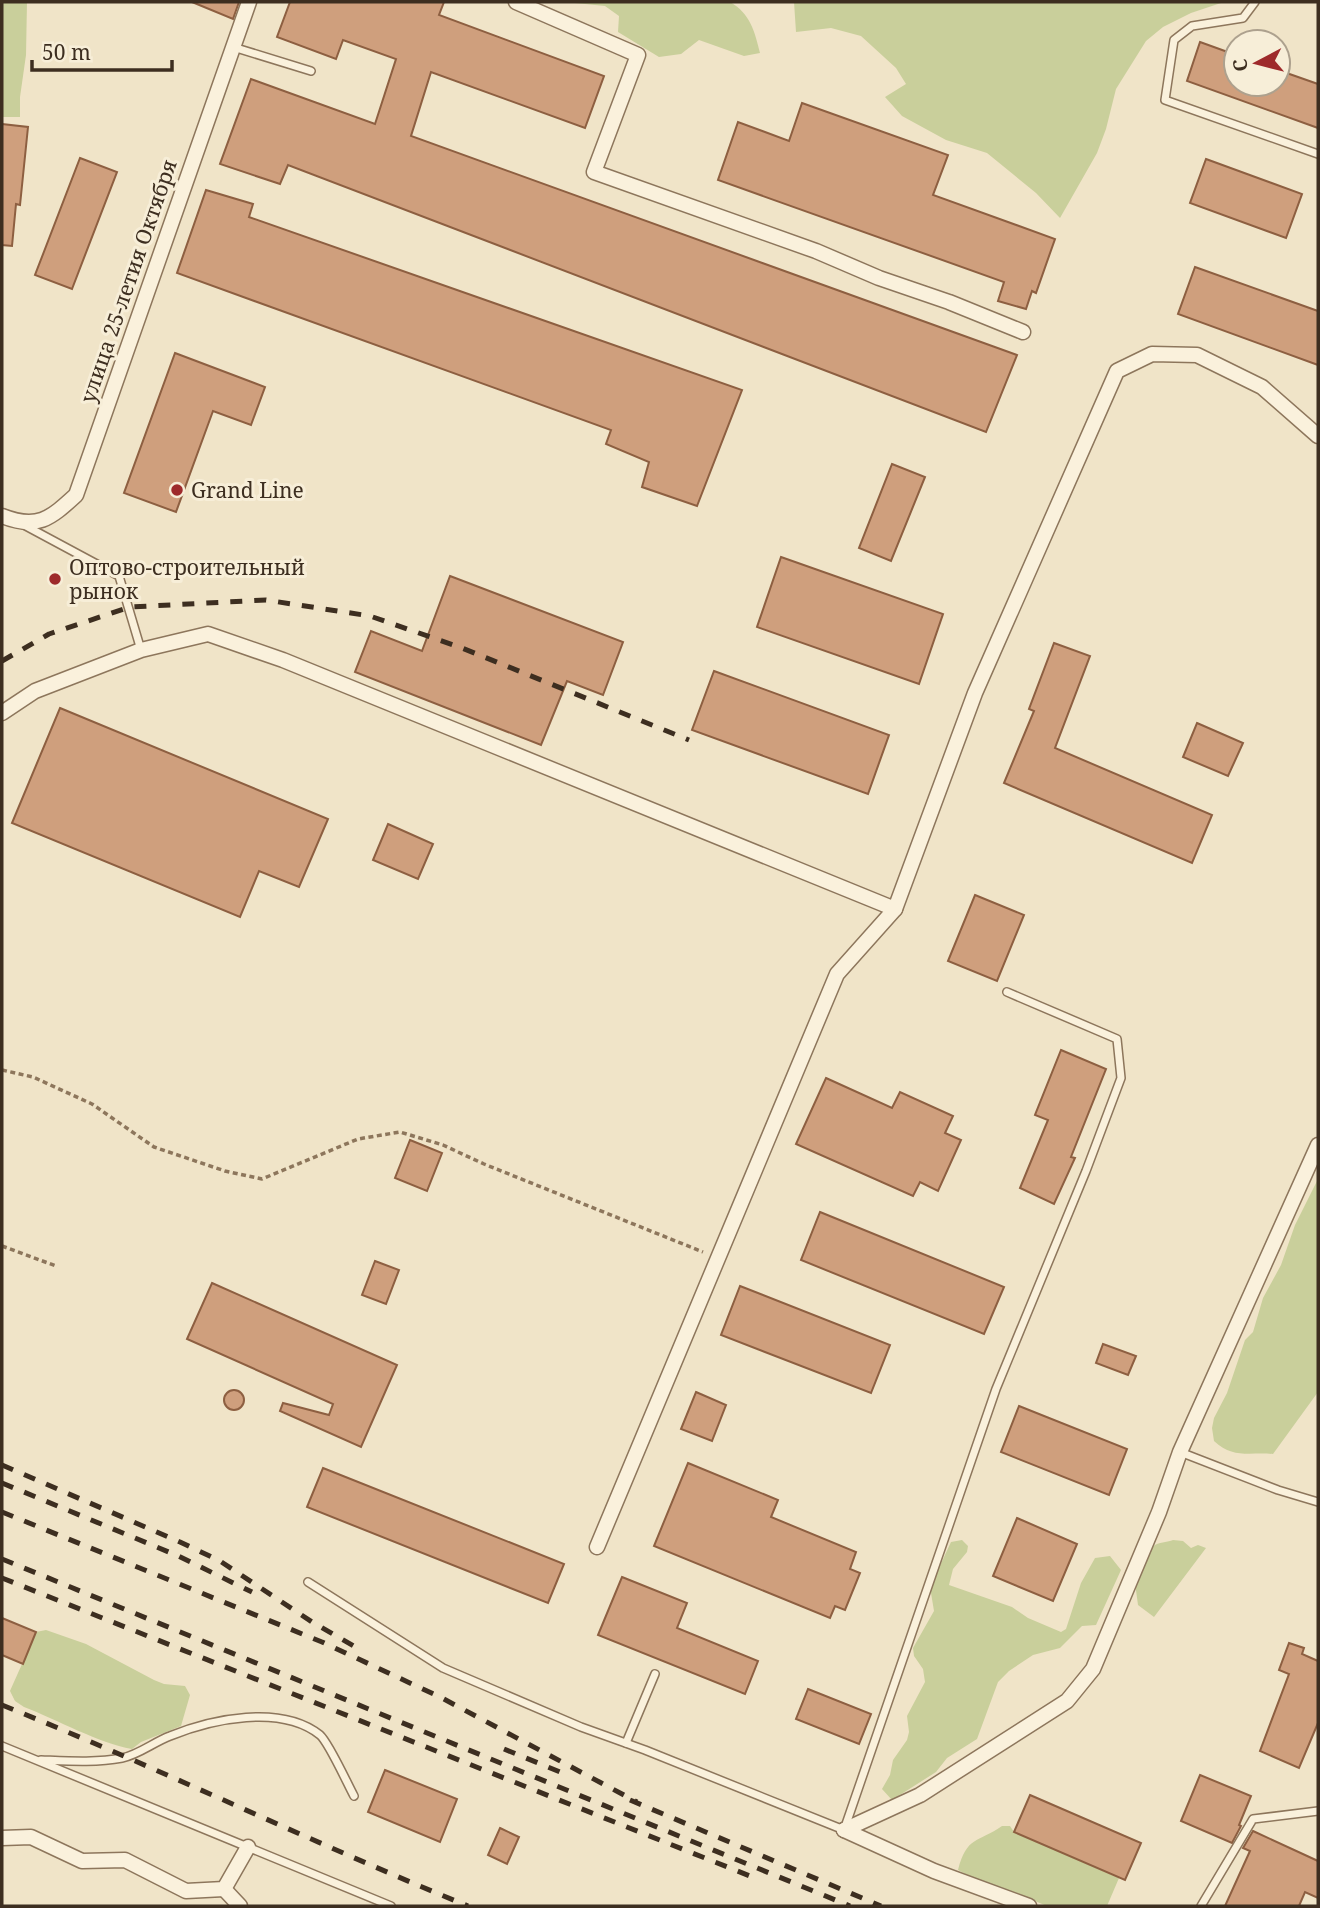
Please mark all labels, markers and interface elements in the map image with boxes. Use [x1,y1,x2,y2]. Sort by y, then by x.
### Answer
scale bar [32,28,172,72]
north arrow [1222,28,1292,98]
text: 50 m [42,38,91,66]
text: С [1226,57,1254,73]
street label: улица 25-летия Октября [73,155,183,406]
place label: Grand Line [191,476,304,504]
marker: Grand Line [169,482,185,498]
place label: Оптово-строительный рынок [69,553,305,605]
marker: Оптово-строительный рынок [47,571,63,587]

